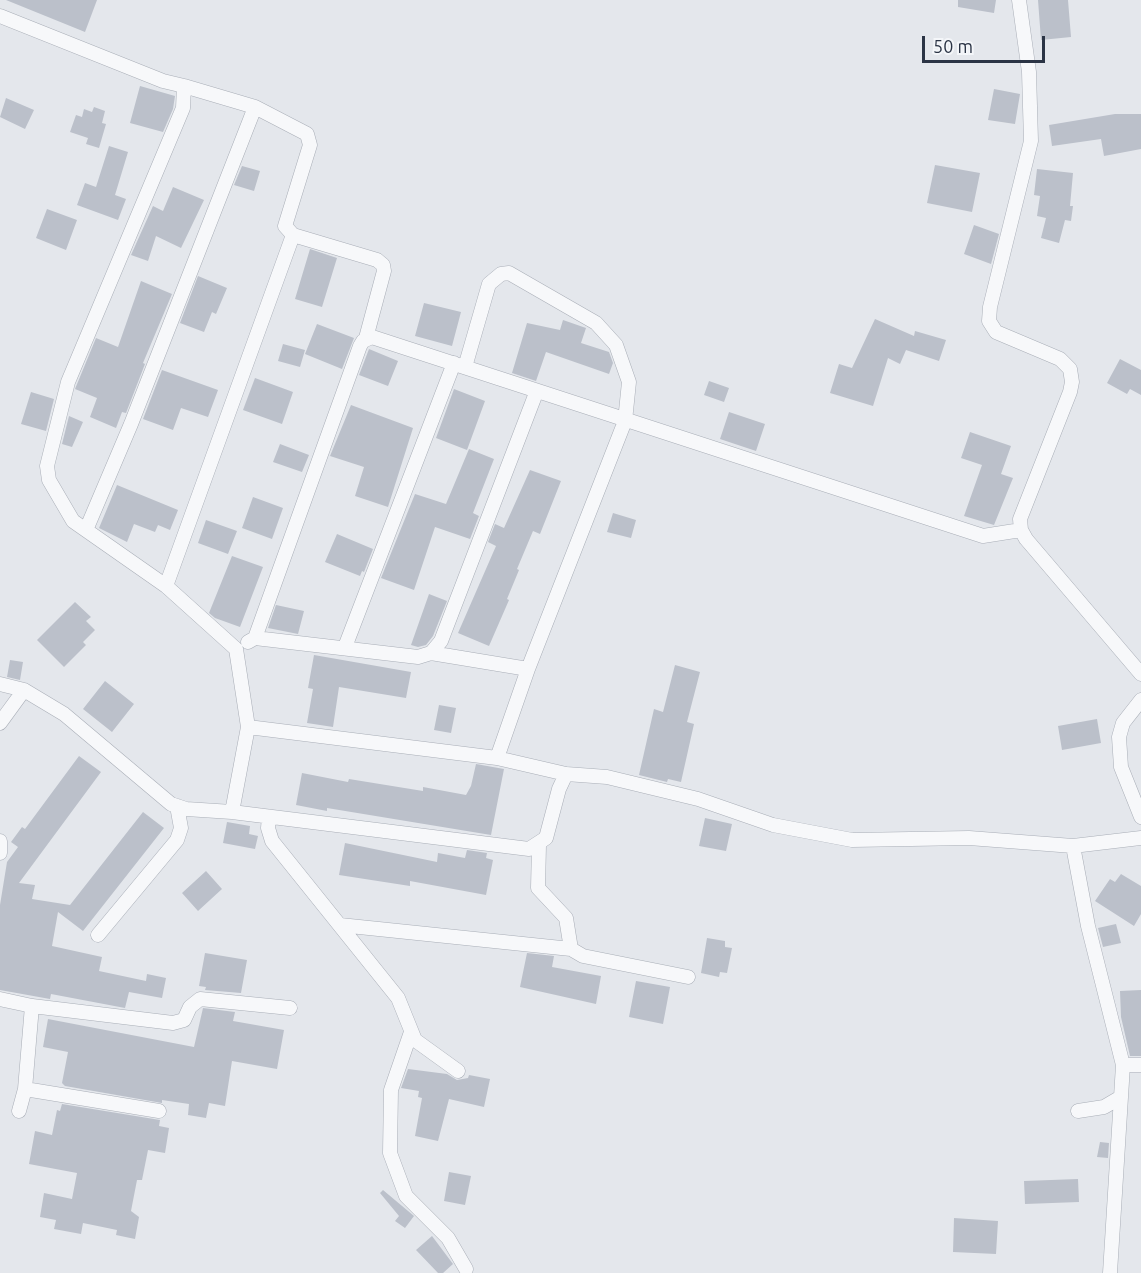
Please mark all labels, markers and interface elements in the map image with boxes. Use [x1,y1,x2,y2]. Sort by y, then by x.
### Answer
scale bar [925,24,1048,62]
text: 50 m [933,36,973,56]

